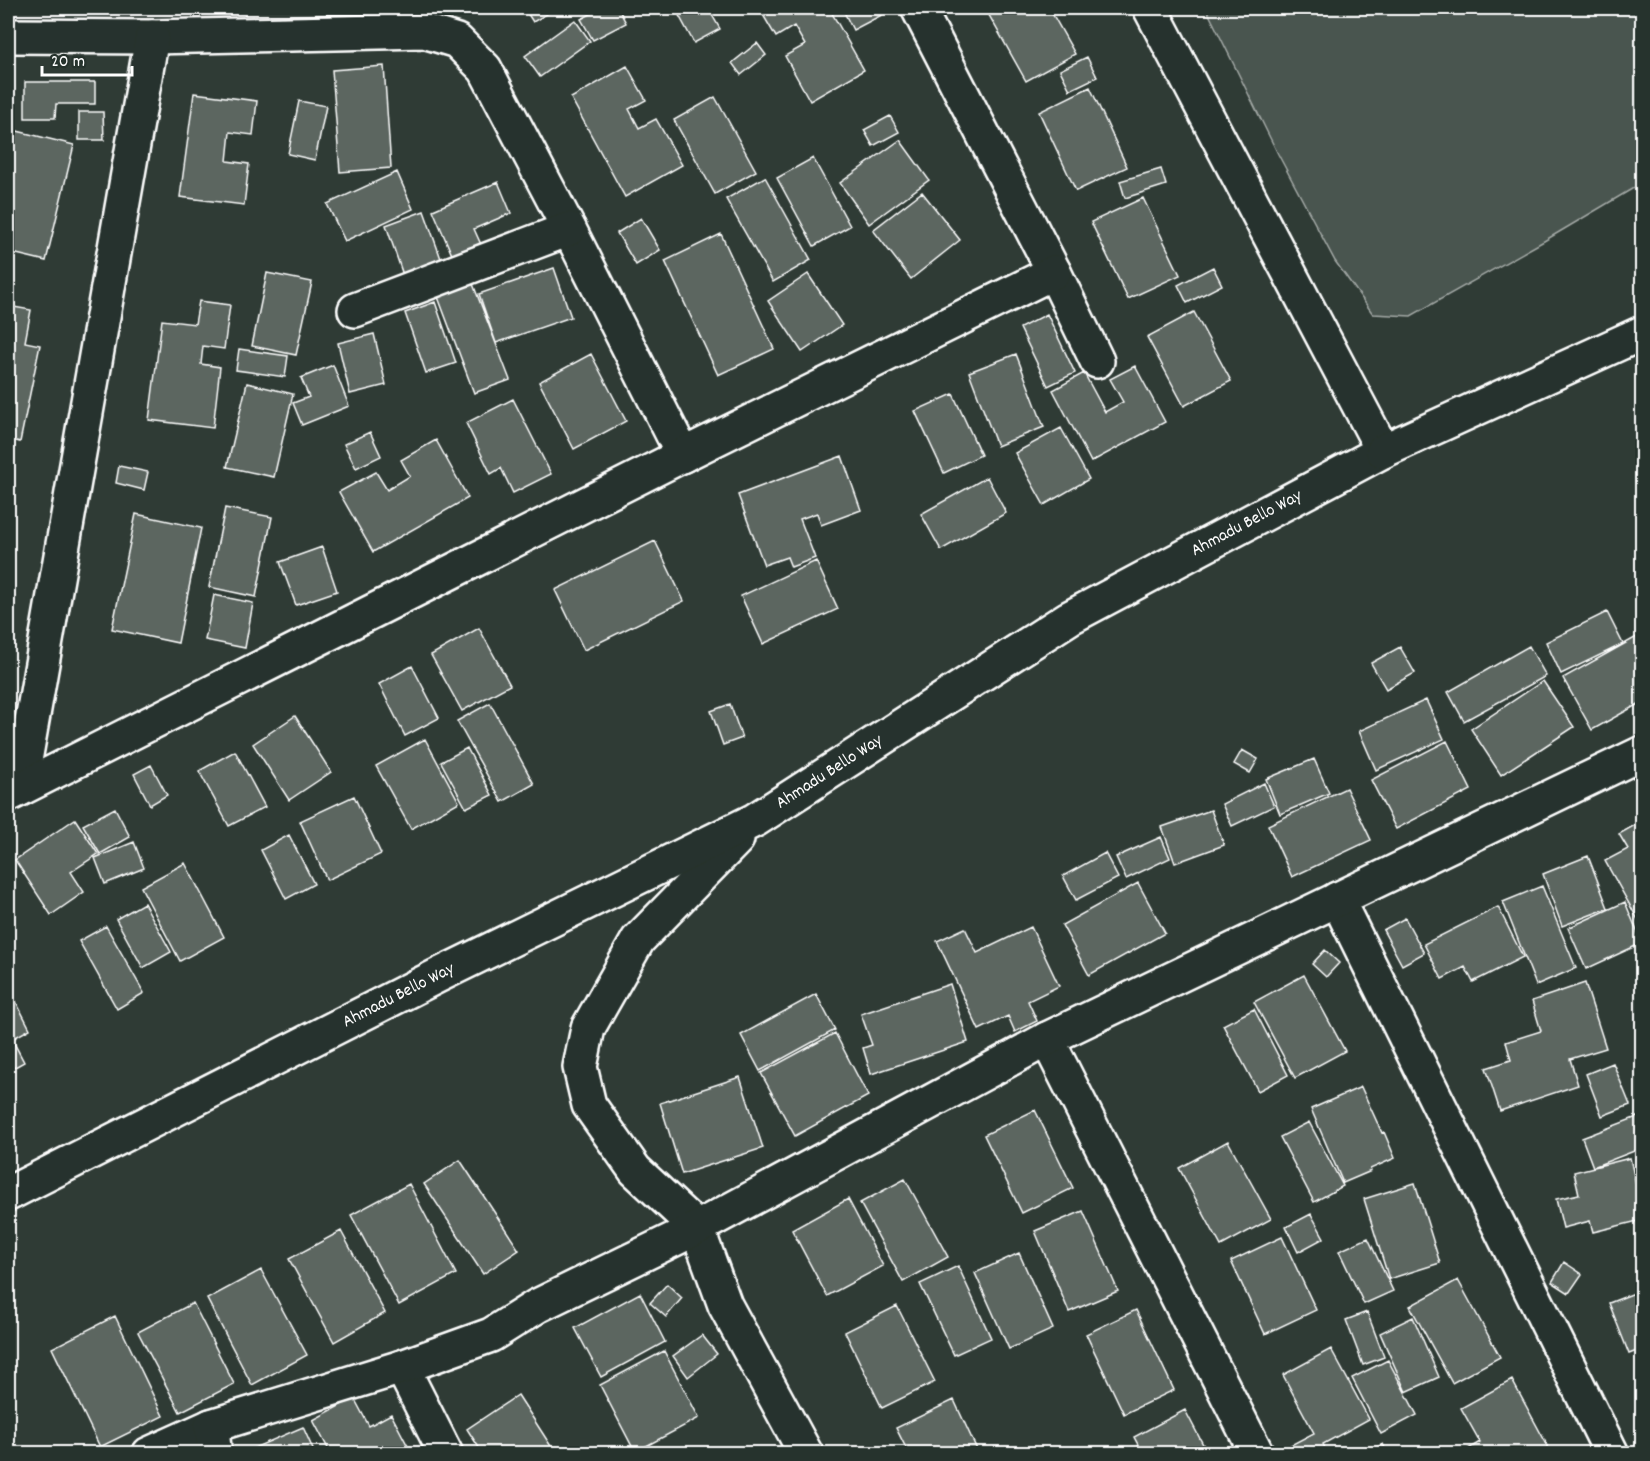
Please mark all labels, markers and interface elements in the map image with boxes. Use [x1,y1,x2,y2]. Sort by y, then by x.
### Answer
scale bar [42,39,132,77]
text: 20 m [51,50,85,75]
street label: Ahmadu Bello Way [1187,483,1307,563]
street label: Ahmadu Bello Way [771,728,888,816]
street label: Ahmadu Bello Way [338,957,459,1034]

